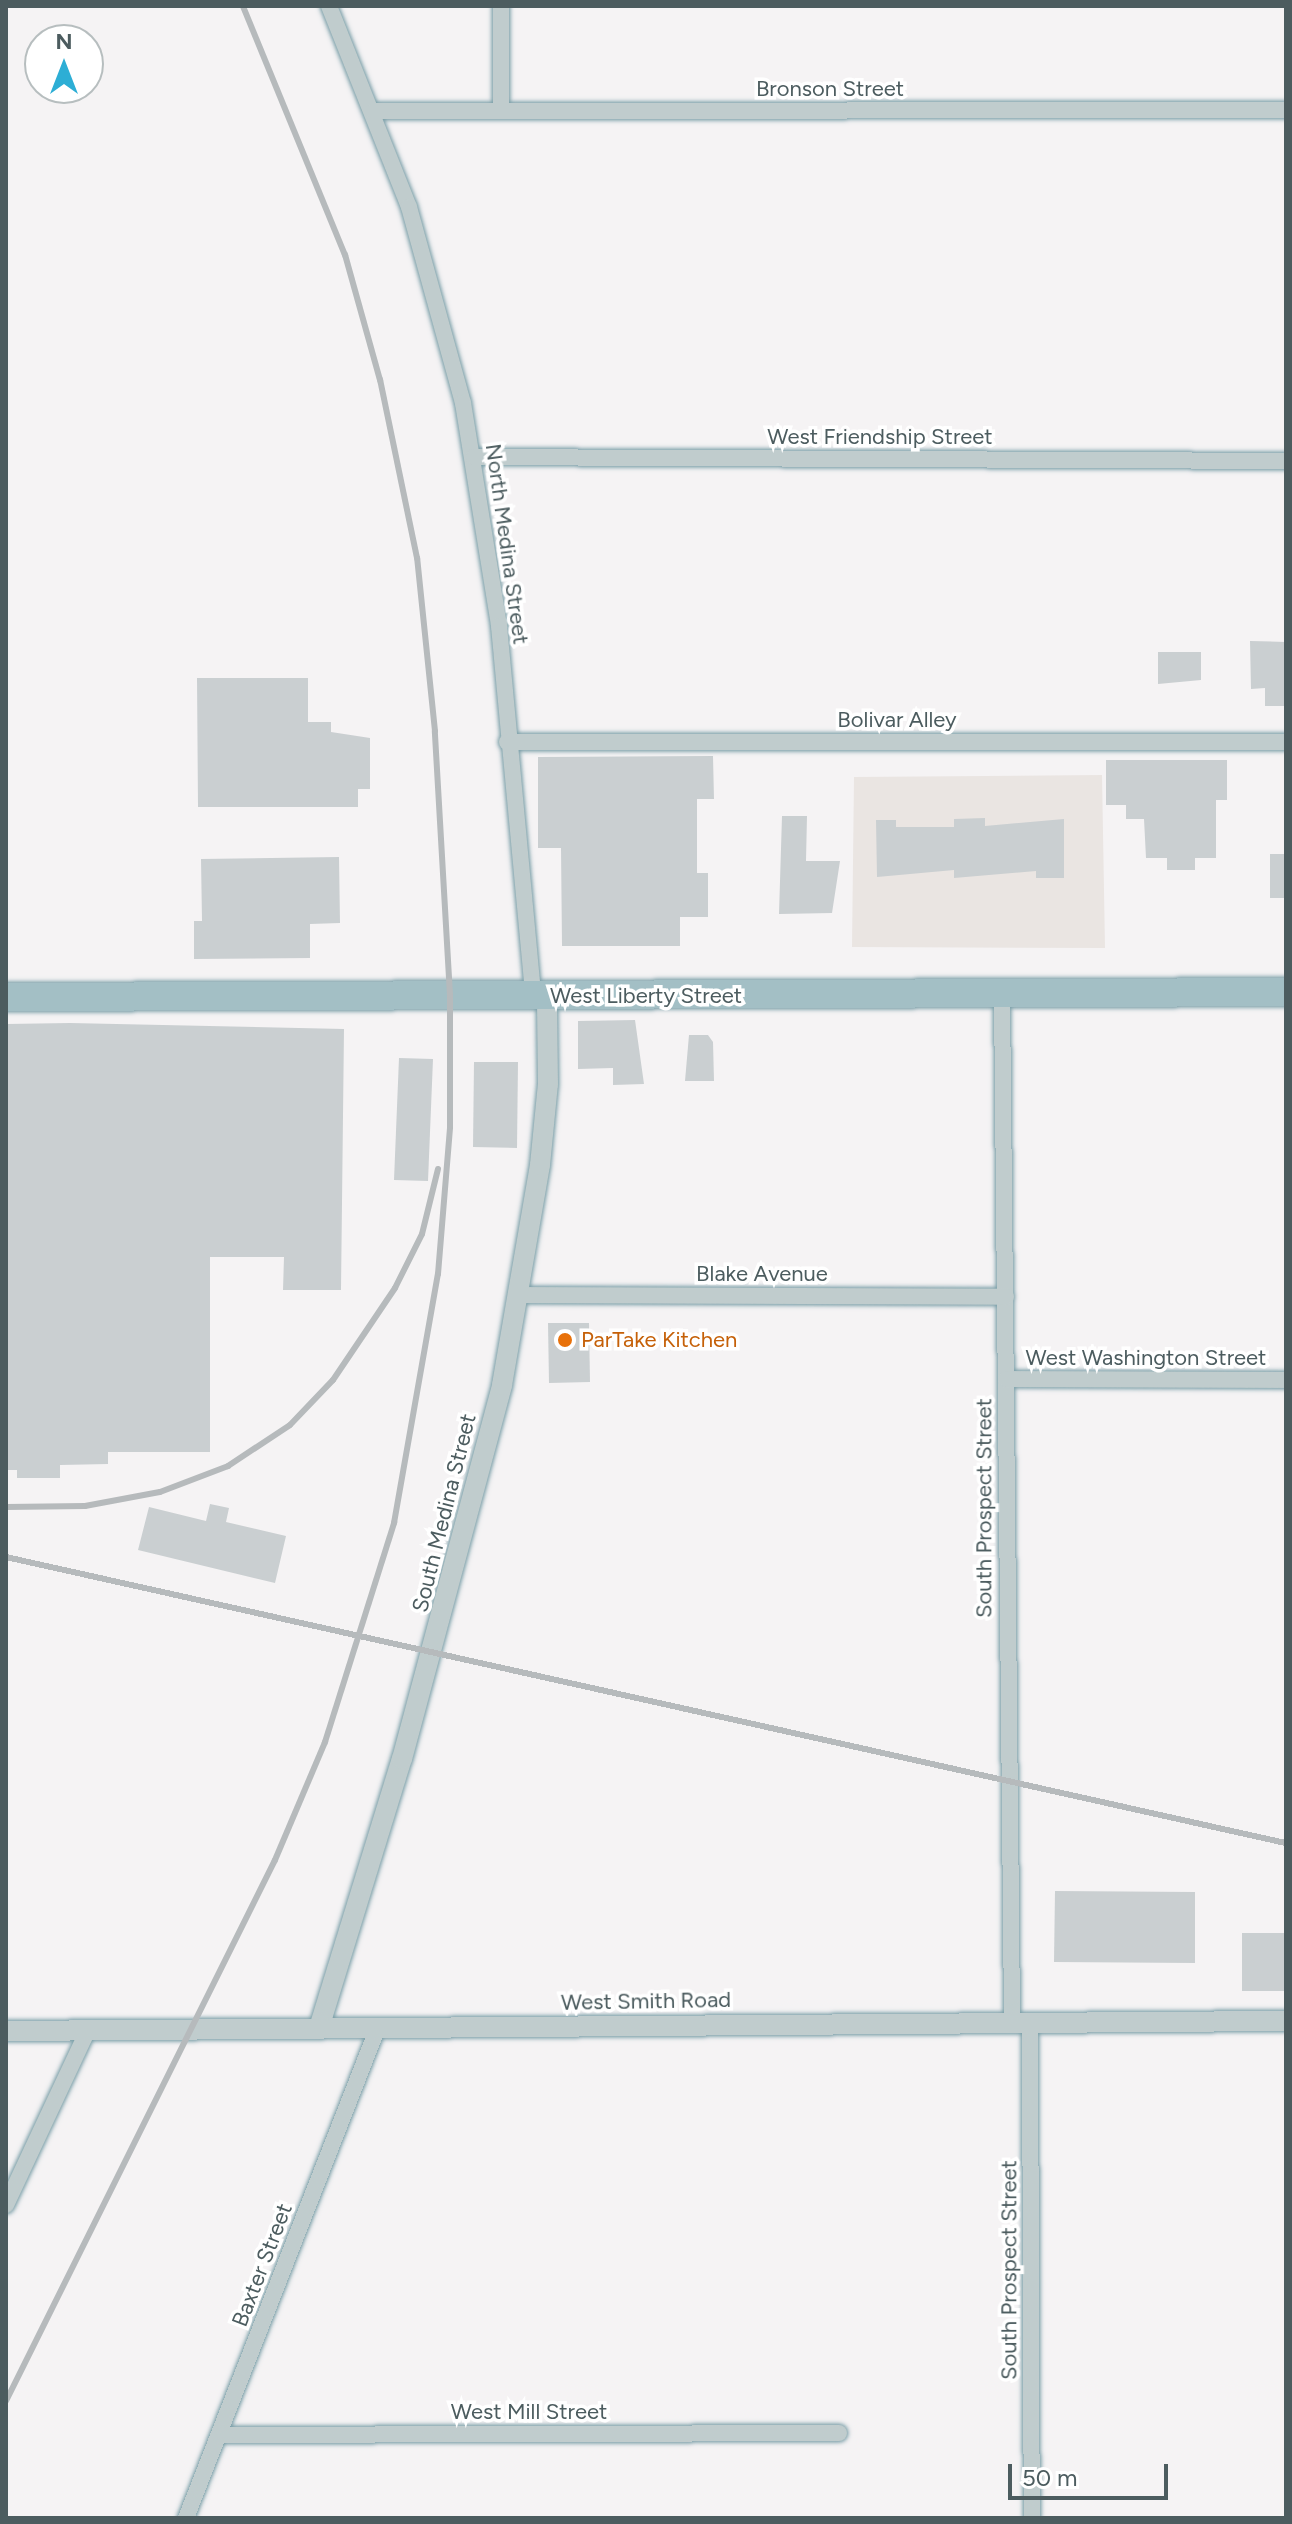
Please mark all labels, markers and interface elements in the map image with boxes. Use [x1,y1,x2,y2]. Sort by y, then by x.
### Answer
north arrow [24,24,104,104]
text: N [55,28,73,55]
street label: Bronson Street [756,76,904,102]
street label: West Friendship Street [767,424,993,450]
street label: North Medina Street [480,442,534,646]
street label: Bolivar Alley [837,707,957,733]
street label: West Liberty Street [550,983,742,1009]
street label: Blake Avenue [696,1261,828,1287]
place label: ParTake Kitchen [581,1327,737,1353]
marker: ParTake Kitchen [556,1331,574,1349]
street label: West Washington Street [1026,1345,1266,1371]
street label: South Prospect Street [971,1398,997,1618]
street label: South Medina Street [407,1411,481,1615]
street label: West Smith Road [561,1986,731,2016]
street label: South Prospect Street [996,2160,1022,2380]
street label: Baxter Street [226,2200,298,2330]
street label: West Mill Street [451,2399,607,2425]
scale bar [1012,2448,1172,2498]
text: 50 m [1022,2463,1078,2492]

